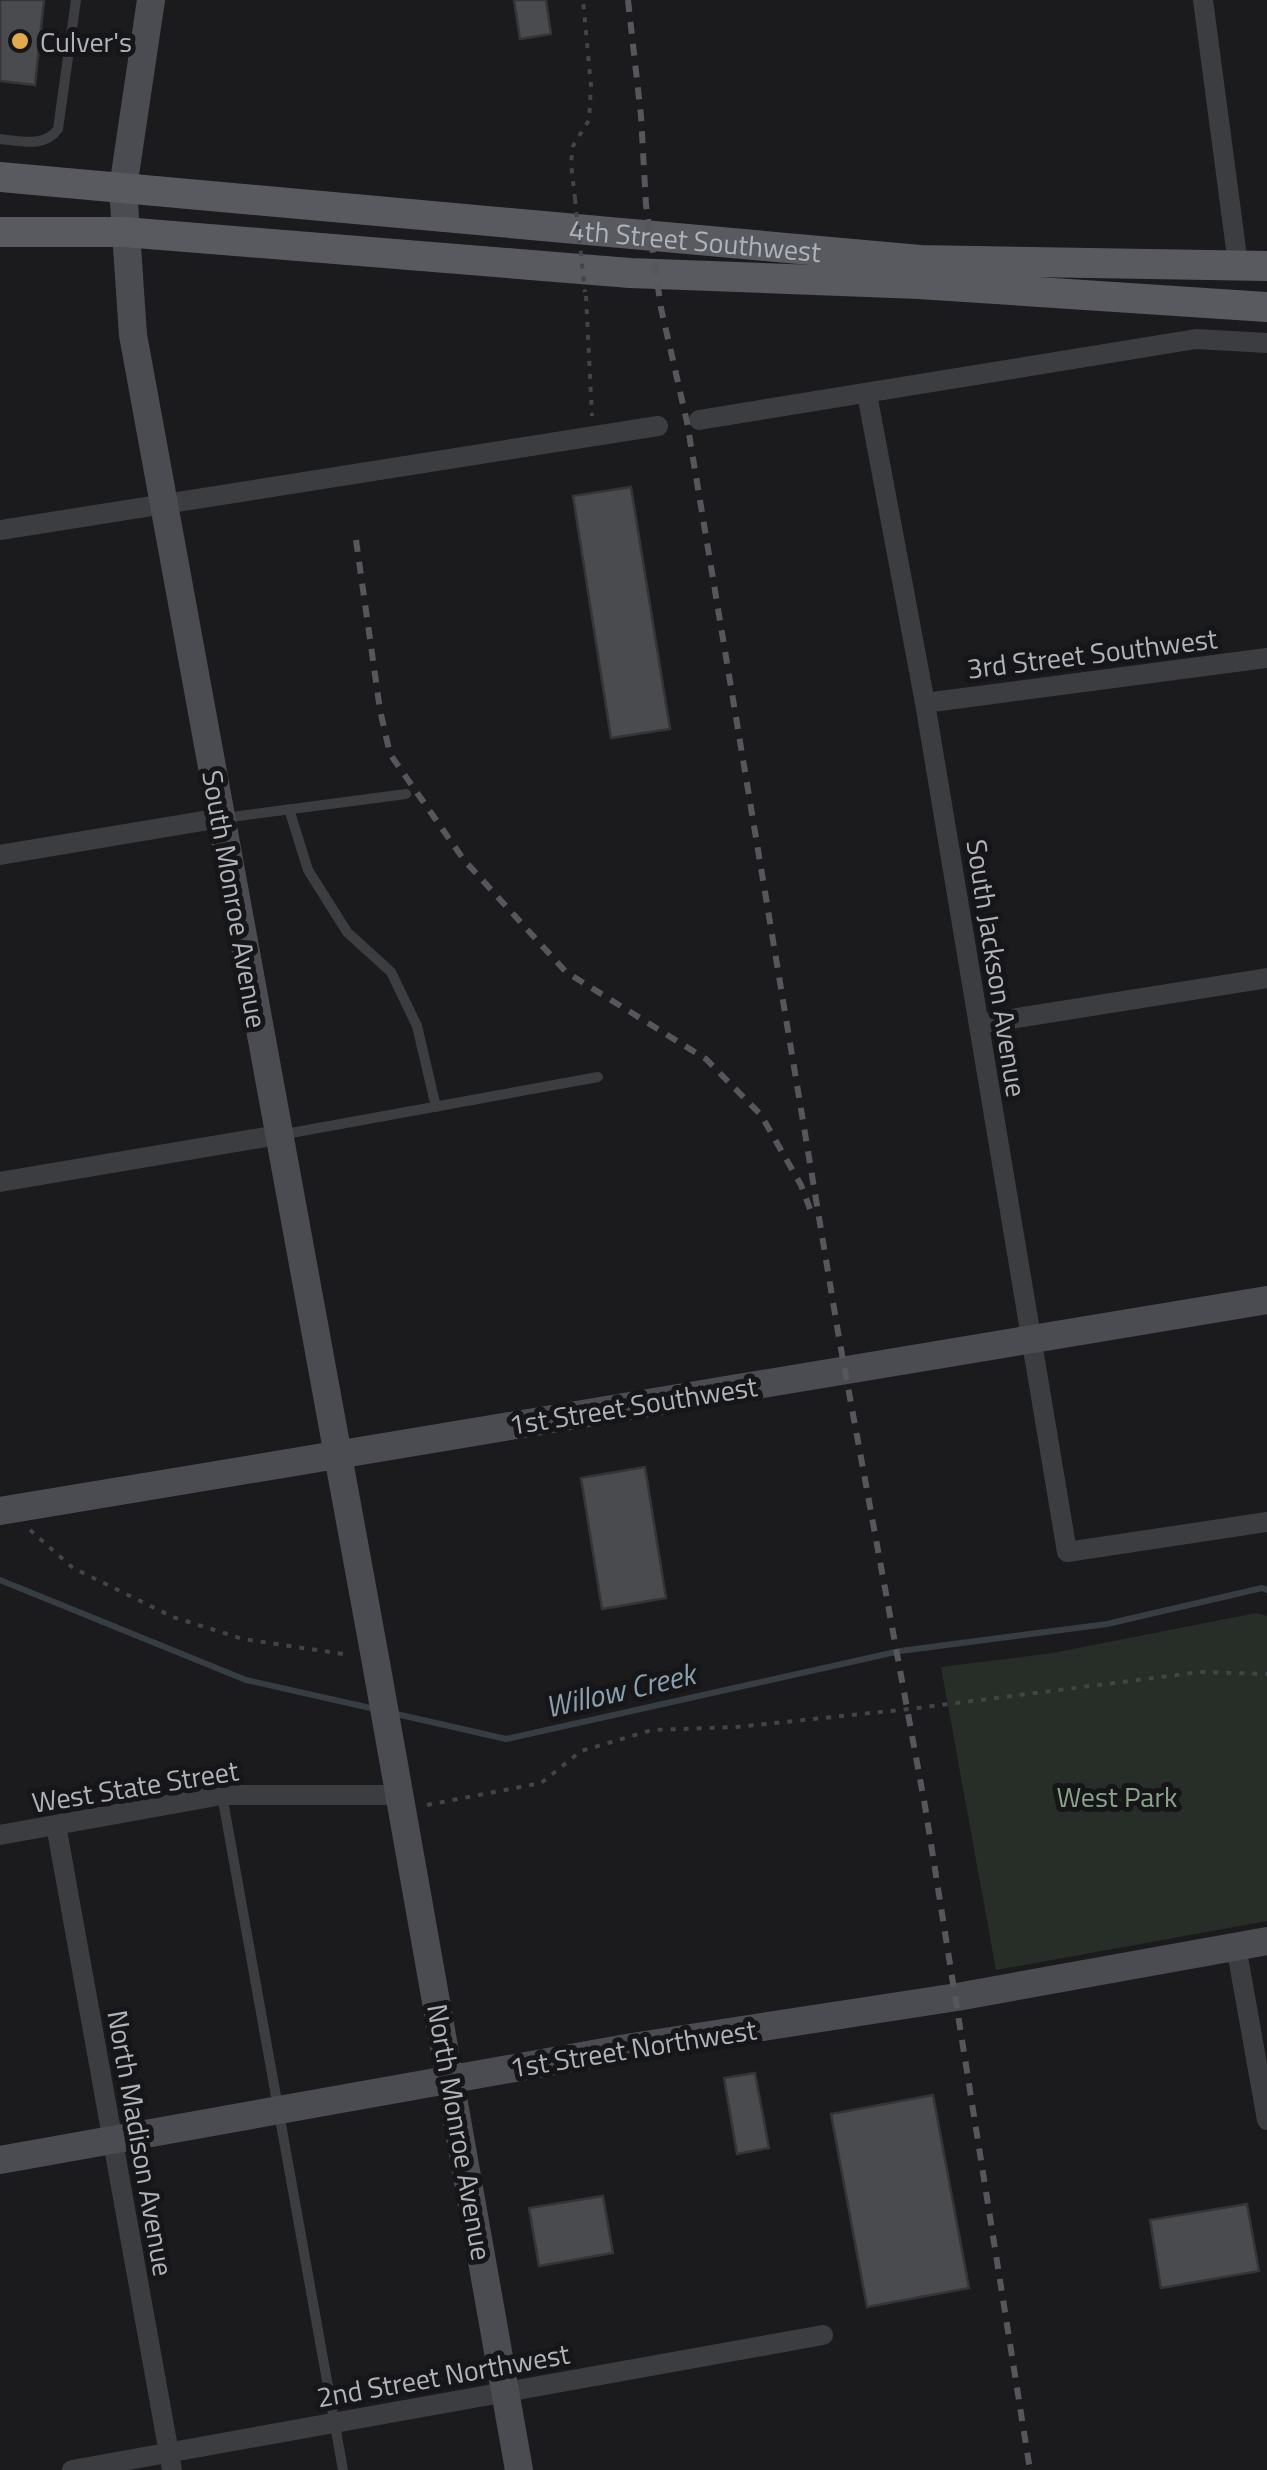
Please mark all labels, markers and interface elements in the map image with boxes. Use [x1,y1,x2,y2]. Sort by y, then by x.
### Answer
place label: Culver's [40,20,132,63]
marker: Culver's [9,30,31,52]
street label: 4th Street Southwest [567,207,823,273]
street label: 3rd Street Southwest [964,616,1220,690]
street label: South Monroe Avenue [191,767,279,1031]
street label: South Jackson Avenue [955,836,1039,1100]
street label: 1st Street Southwest [506,1364,760,1446]
water label: Willow Creek [541,1650,703,1730]
street label: West State Street [29,1748,241,1824]
park label: West Park [1057,1775,1178,1818]
street label: North Monroe Avenue [416,2000,504,2264]
street label: North Madison Avenue [96,2007,186,2279]
street label: 1st Street Northwest [507,2007,760,2089]
street label: 2nd Street Northwest [313,2332,573,2418]

